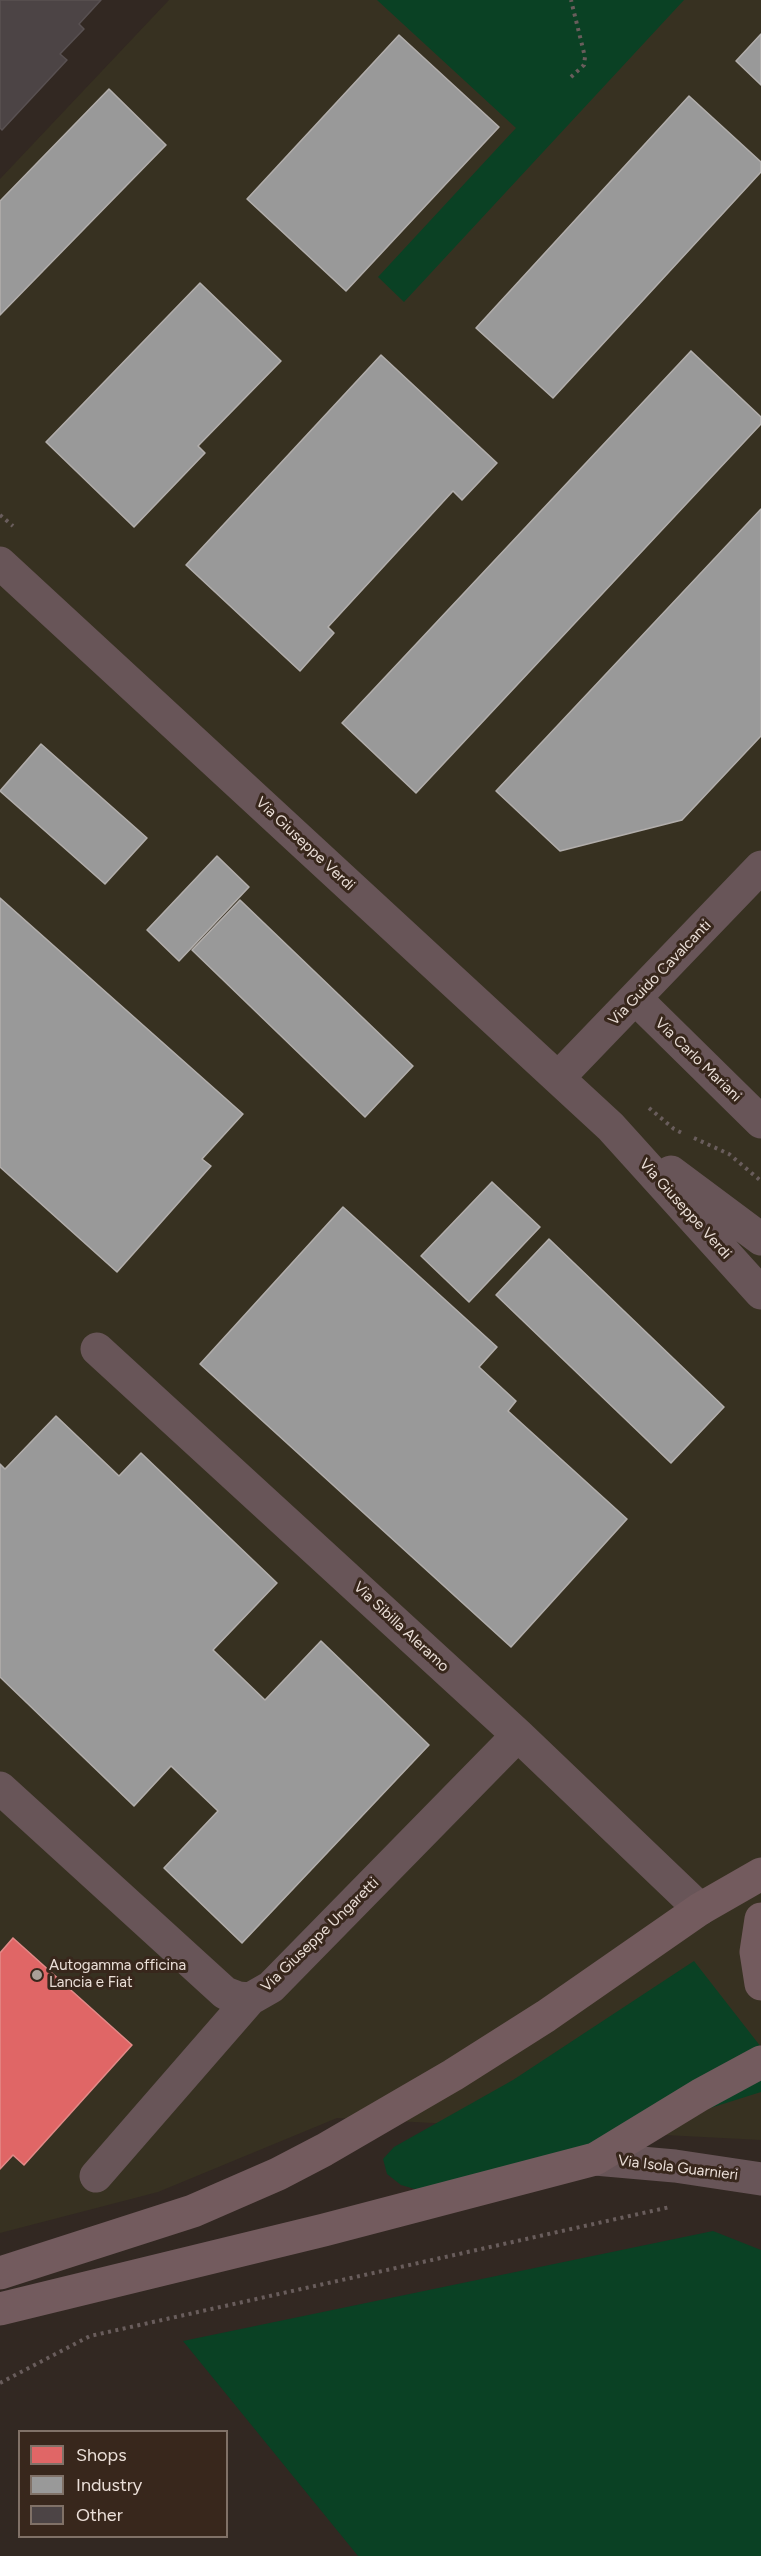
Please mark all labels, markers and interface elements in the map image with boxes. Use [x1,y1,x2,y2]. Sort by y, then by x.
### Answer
street label: Via Giuseppe Verdi [252,794,358,894]
street label: Via Guido Cavalcanti [605,916,715,1030]
street label: Via Carlo Mariani [651,1014,745,1106]
street label: Via Giuseppe Verdi [635,1155,735,1263]
street label: Via Sibilla Aleramo [350,1578,452,1676]
street label: Via Giuseppe Ungaretti [257,1874,383,1996]
place label: Autogamma officina Lancia e Fiat [49,1957,186,1992]
marker: Autogamma officina Lancia e Fiat [30,1968,44,1982]
street label: Via Isola Guarnieri [617,2152,739,2184]
legend [18,2430,228,2538]
text: Shops [76,2444,127,2466]
text: Industry [76,2474,142,2496]
text: Other [76,2504,123,2526]

